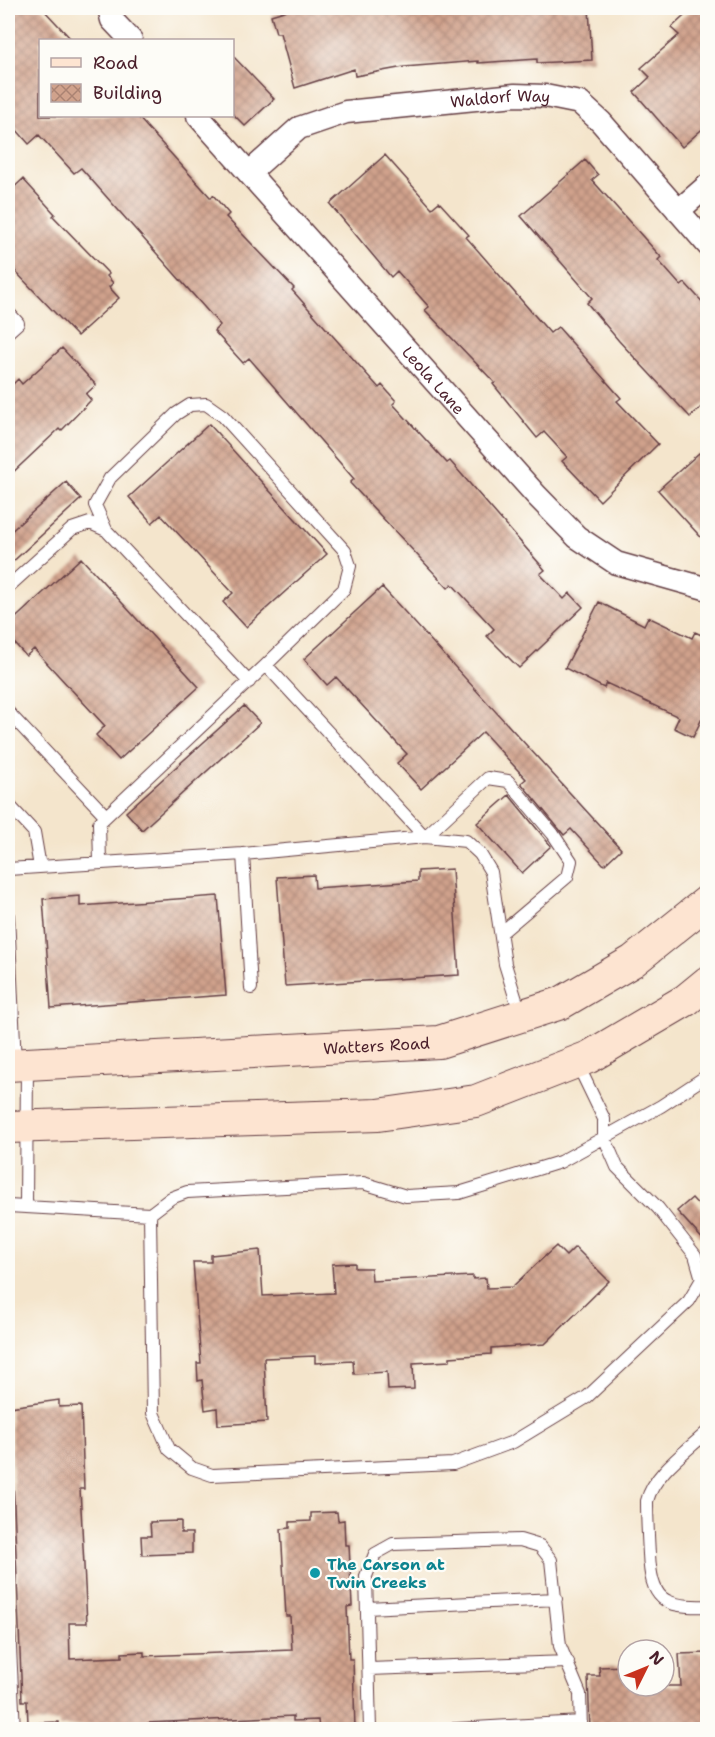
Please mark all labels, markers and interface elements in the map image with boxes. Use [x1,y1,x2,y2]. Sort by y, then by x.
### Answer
legend [39,39,234,117]
text: Road [93,51,138,75]
text: Building [93,81,162,105]
street label: Waldorf Way [449,84,553,112]
street label: Leola Lane [398,342,470,419]
street label: Watters Road [323,1032,430,1059]
place label: The Carson at Twin Creeks [327,1554,445,1593]
marker: The Carson at Twin Creeks [308,1566,322,1580]
north arrow [616,1638,676,1698]
text: N [645,1646,669,1670]

